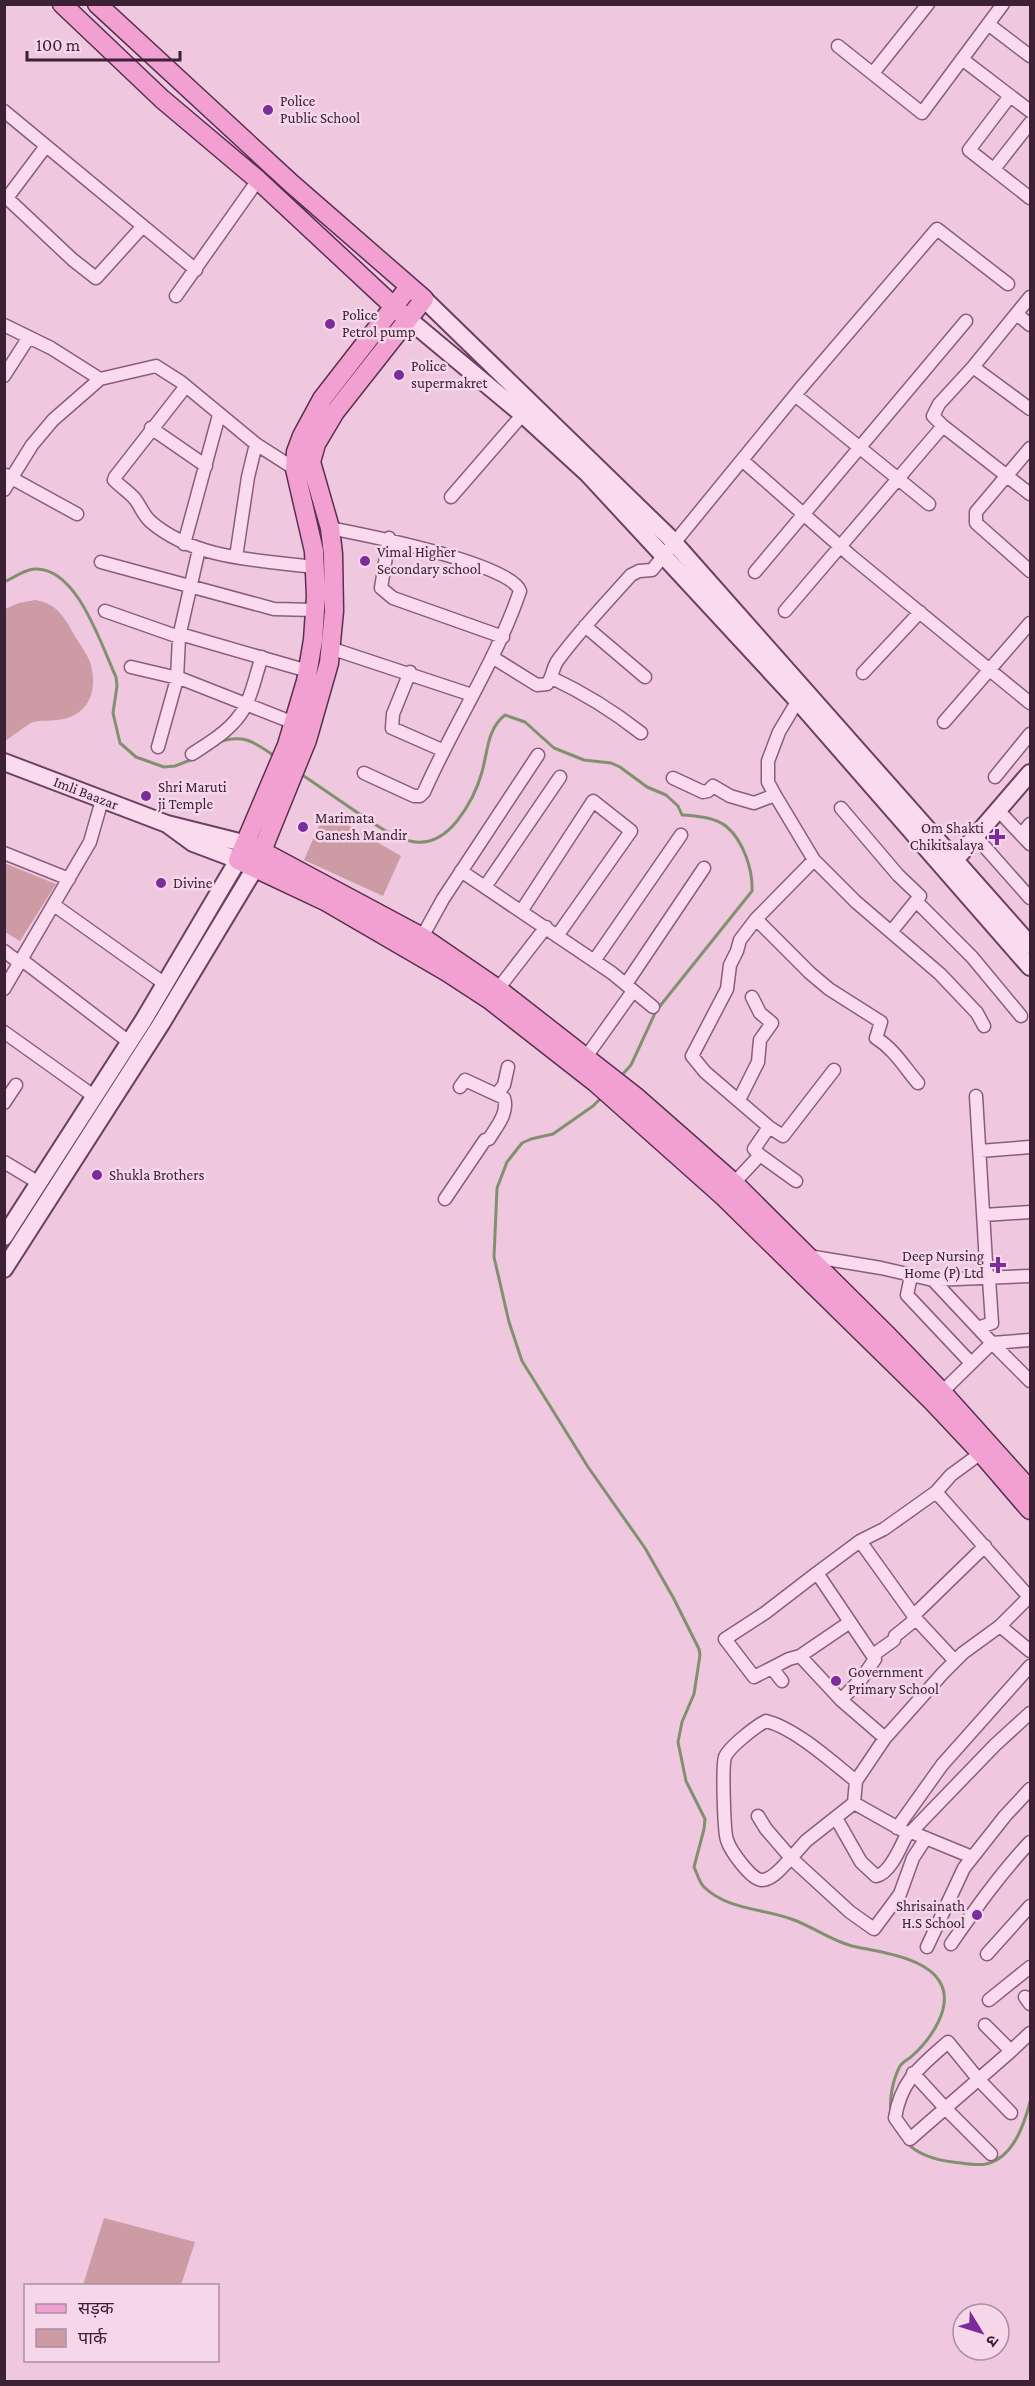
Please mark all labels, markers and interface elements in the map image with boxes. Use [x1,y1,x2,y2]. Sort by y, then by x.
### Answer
scale bar [27,24,180,62]
text: 100 m [36,35,81,55]
place label: Police Public School [280,93,360,126]
marker: Police Public School [261,103,275,117]
place label: Police Petrol pump [342,307,416,341]
marker: Police Petrol pump [323,317,337,331]
place label: Police supermakret [411,358,488,392]
marker: Police supermakret [392,368,406,382]
place label: Vimal Higher Secondary school [377,544,481,578]
marker: Vimal Higher Secondary school [358,554,372,568]
street label: Imli Baazar [51,773,121,813]
place label: Shri Maruti ji Temple [157,779,227,813]
marker: Shri Maruti ji Temple [139,789,153,803]
place label: Marimata Ganesh Mandir [315,810,408,843]
marker: Marimata Ganesh Mandir [296,820,310,834]
place label: Om Shakti Chikitsalaya [910,820,984,854]
marker: Om Shakti Chikitsalaya [988,828,1006,846]
place label: Divine [173,875,213,891]
marker: Divine [154,876,168,890]
place label: Shukla Brothers [109,1167,204,1183]
marker: Shukla Brothers [90,1168,104,1182]
place label: Deep Nursing Home (P) Ltd [902,1248,984,1282]
marker: Deep Nursing Home (P) Ltd [989,1256,1007,1274]
place label: Government Primary School [848,1664,939,1698]
marker: Government Primary School [829,1674,843,1688]
place label: Shrisainath H.S School [896,1898,965,1931]
marker: Shrisainath H.S School [970,1908,984,1922]
legend [24,2284,219,2362]
text: सड़क [78,2298,115,2318]
north arrow [951,2302,1011,2362]
text: पार्क [78,2327,108,2348]
text: उ [982,2332,1002,2350]

